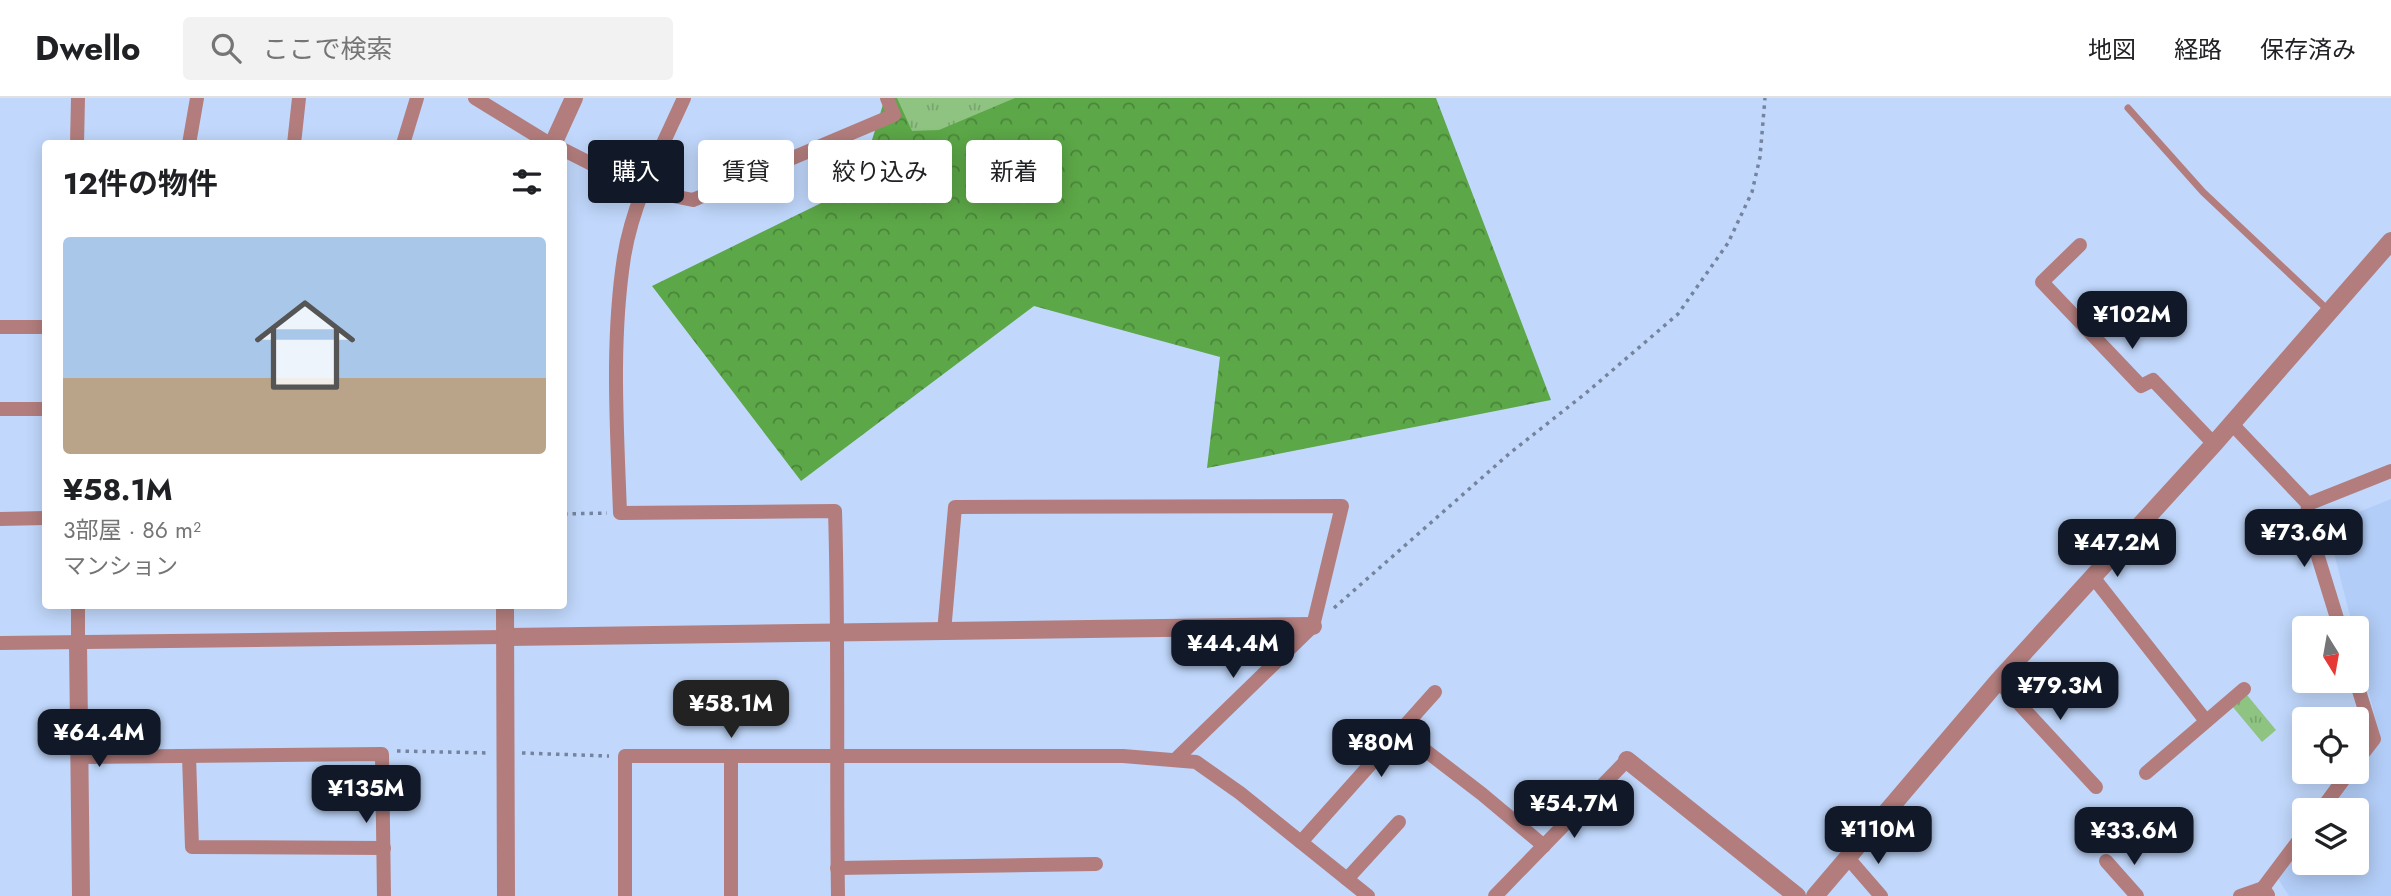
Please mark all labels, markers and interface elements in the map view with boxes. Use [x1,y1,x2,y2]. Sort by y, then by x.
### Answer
search box [183,17,673,80]
text: Dwello [35,25,141,72]
icon: search [207,29,245,67]
text: ここで検索 [263,30,393,68]
text: 地図 [2088,32,2136,67]
text: 経路 [2174,32,2222,67]
text: 保存済み [2260,32,2356,67]
chip: 購入 [588,140,684,203]
chip: 賃貸 [698,140,794,203]
chip: 絞り込み [808,140,952,203]
chip: 新着 [966,140,1062,203]
text: 12件の物件 [63,162,218,205]
icon: filters [508,163,546,201]
icon: home [242,282,368,408]
pin: ¥102M [2083,292,2181,351]
text: ¥102M [2093,297,2171,331]
text: ¥58.1M [63,468,172,511]
pin: ¥73.6M [2247,510,2361,569]
text: 3部屋 · 86 m² [63,513,201,547]
text: ¥73.6M [2261,515,2347,549]
pin: ¥47.2M [2060,519,2174,579]
text: ¥47.2M [2074,525,2160,559]
text: マンション [63,549,178,583]
north arrow [2292,616,2370,693]
map controls [2292,616,2369,875]
pin: ¥44.4M [1176,620,1290,680]
text: ¥44.4M [1187,626,1279,660]
pin: ¥79.3M [2003,662,2117,722]
text: ¥79.3M [2017,668,2103,702]
pin: ¥58.1M [674,680,788,740]
text: ¥58.1M [689,686,773,720]
button: locate [2292,707,2369,784]
pin: ¥64.4M [42,710,156,769]
text: ¥64.4M [54,715,144,749]
pin: ¥80M [1340,720,1422,779]
text: ¥80M [1348,725,1414,759]
pin: ¥135M [317,766,415,825]
text: ¥135M [328,771,404,805]
pin: ¥54.7M [1517,780,1631,840]
text: ¥54.7M [1530,786,1618,820]
button: layers [2292,798,2369,875]
pin: ¥110M [1829,806,1927,866]
pin: ¥33.6M [2077,808,2191,867]
text: ¥110M [1841,812,1915,846]
text: ¥33.6M [2091,813,2177,847]

